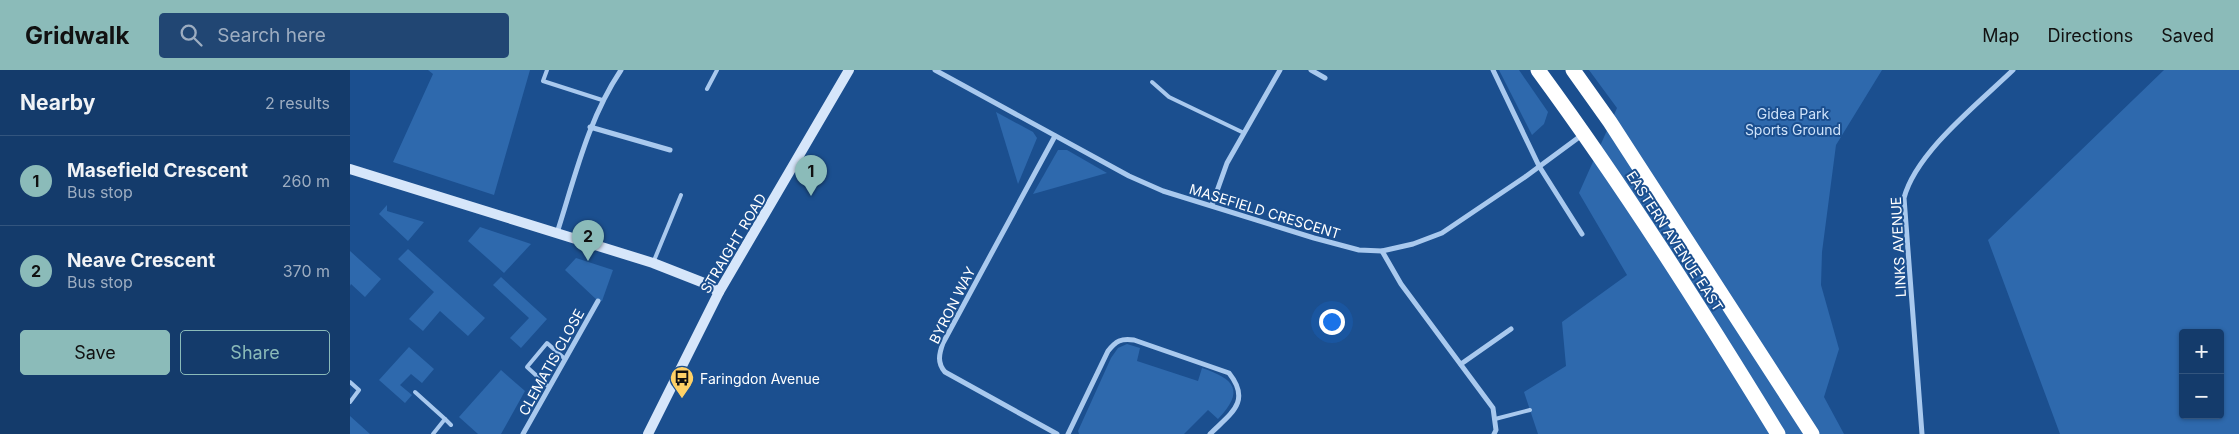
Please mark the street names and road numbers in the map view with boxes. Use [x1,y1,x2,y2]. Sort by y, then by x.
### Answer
street label: EASTERN AVENUE EAST [1623,168,1727,314]
street label: MASEFIELD CRESCENT [1187,180,1343,242]
street label: STRAIGHT ROAD [697,190,769,296]
street label: LINKS AVENUE [1887,196,1909,298]
street label: BYRON WAY [925,263,979,346]
street label: CLEMATIS CLOSE [515,306,587,418]

